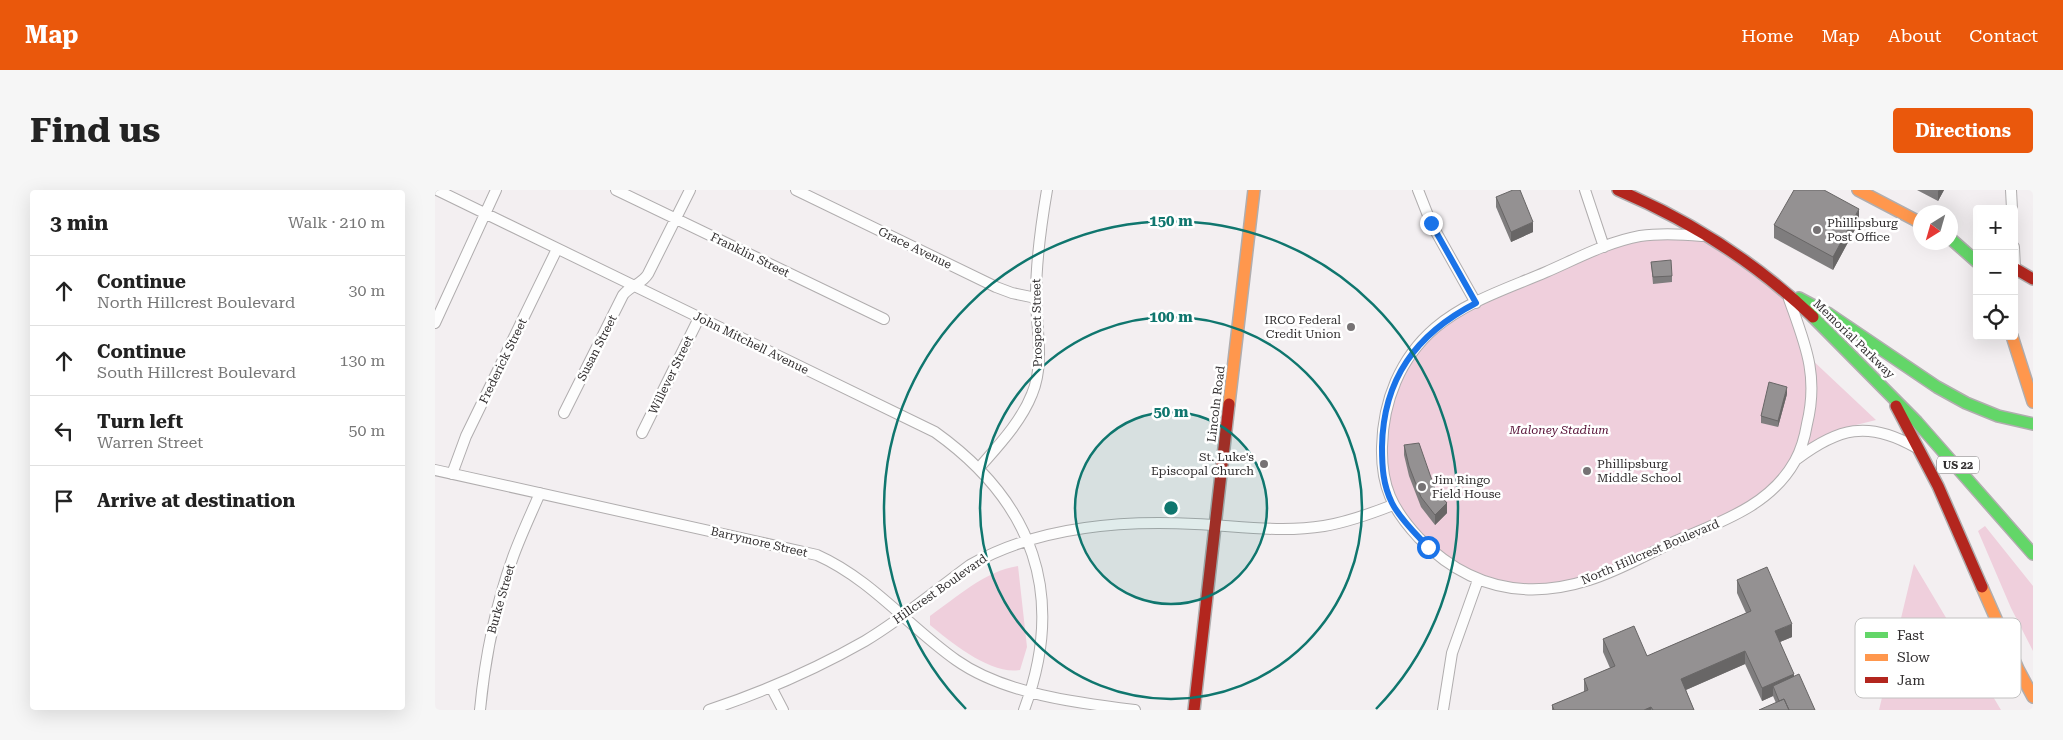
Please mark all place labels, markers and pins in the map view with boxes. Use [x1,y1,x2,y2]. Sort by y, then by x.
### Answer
place label: Phillipsburg Post Office [1827,216,1898,244]
marker: Phillipsburg Post Office [1811,224,1823,236]
place label: IRCO Federal Credit Union [1264,313,1341,341]
marker: IRCO Federal Credit Union [1345,321,1357,333]
place label: St. Luke's Episcopal Church [1151,450,1254,478]
place label: Phillipsburg Middle School [1597,457,1682,485]
marker: St. Luke's Episcopal Church [1258,458,1270,470]
marker: Phillipsburg Middle School [1581,465,1593,477]
place label: Jim Ringo Field House [1432,473,1501,501]
marker: Jim Ringo Field House [1416,481,1428,493]
centre of rings [1162,499,1180,517]

